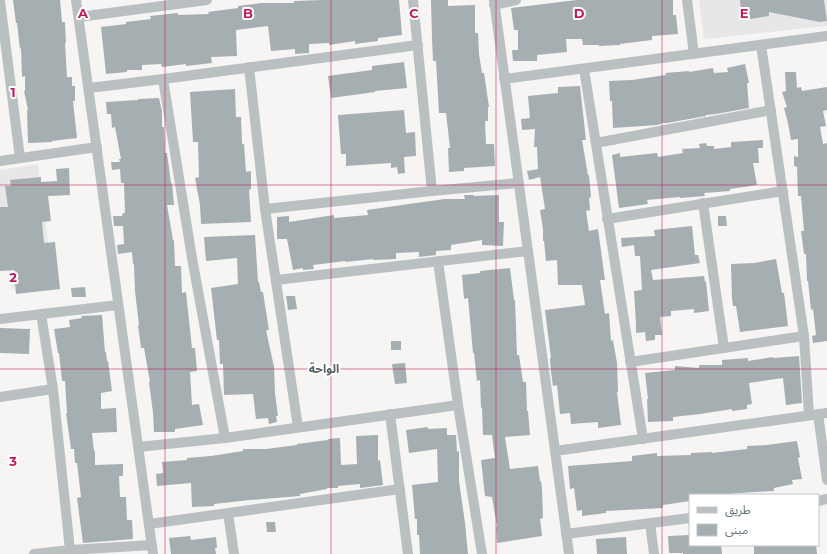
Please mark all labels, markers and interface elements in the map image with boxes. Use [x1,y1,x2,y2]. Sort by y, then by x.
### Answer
text: A [77,5,89,21]
text: B [243,5,253,21]
text: C [409,5,419,21]
text: D [574,5,585,21]
text: E [740,5,749,21]
text: 1 [10,84,16,100]
text: 2 [9,269,17,285]
district label: الواحة [309,361,339,376]
text: 3 [8,453,17,469]
legend [689,494,819,546]
text: طريق [725,502,751,518]
text: مبنى [725,522,748,537]

